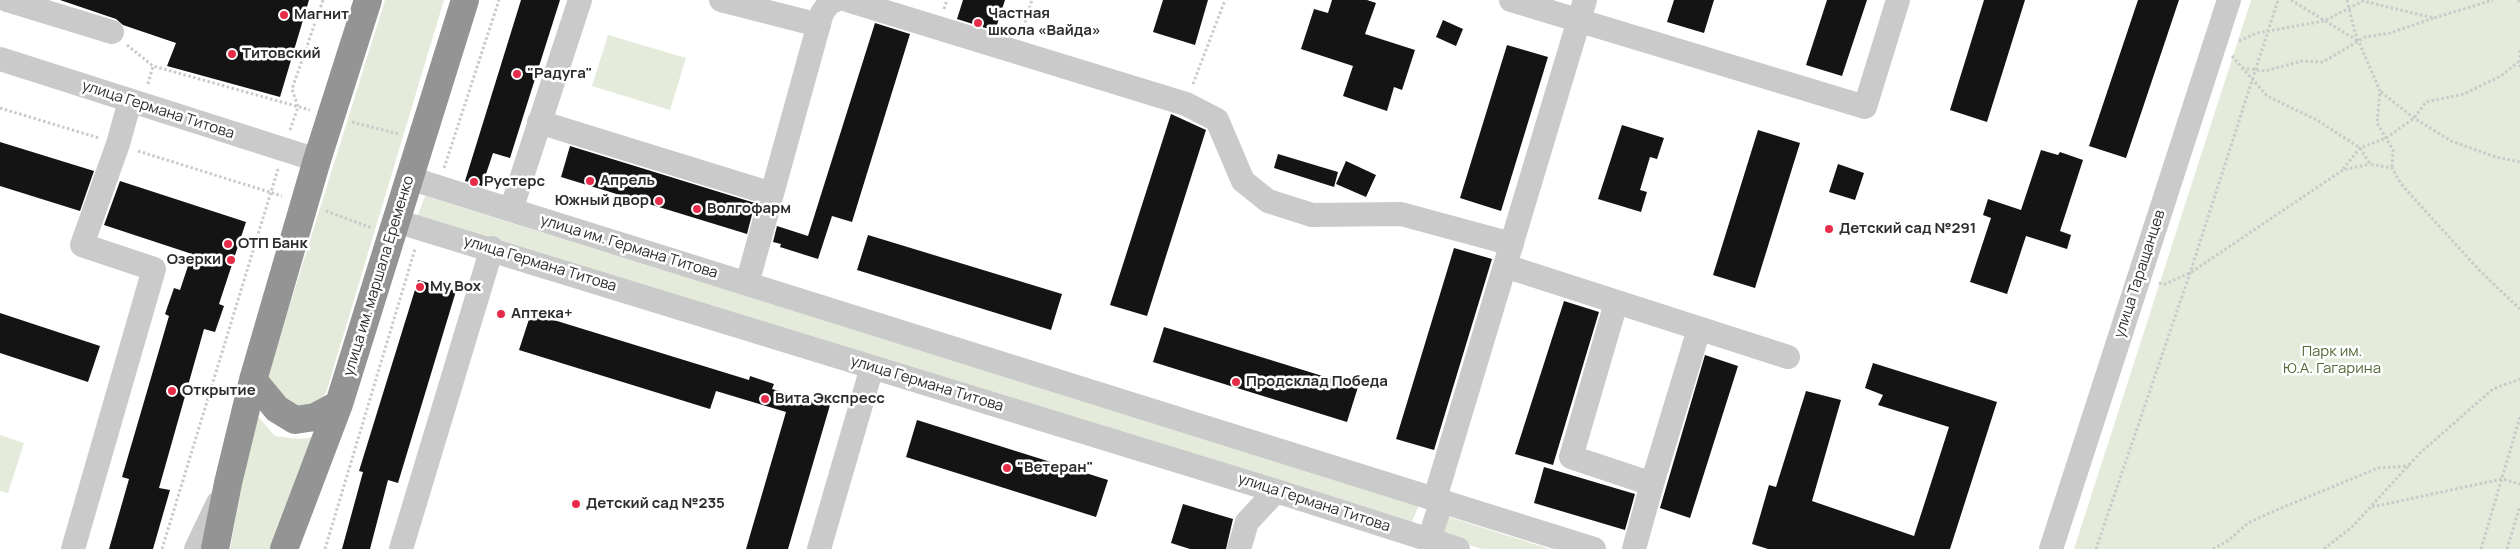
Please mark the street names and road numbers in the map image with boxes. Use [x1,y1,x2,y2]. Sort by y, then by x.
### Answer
street label: улица Германа Титова [80,77,236,143]
street label: улица им. маршала Еременко [340,174,418,378]
street label: улица Таращанцев [2111,208,2169,340]
street label: улица им. Германа Титова [538,211,720,283]
street label: улица Германа Титова [461,232,619,296]
street label: улица Германа Титова [848,352,1006,416]
street label: улица Германа Титова [1236,470,1392,536]

